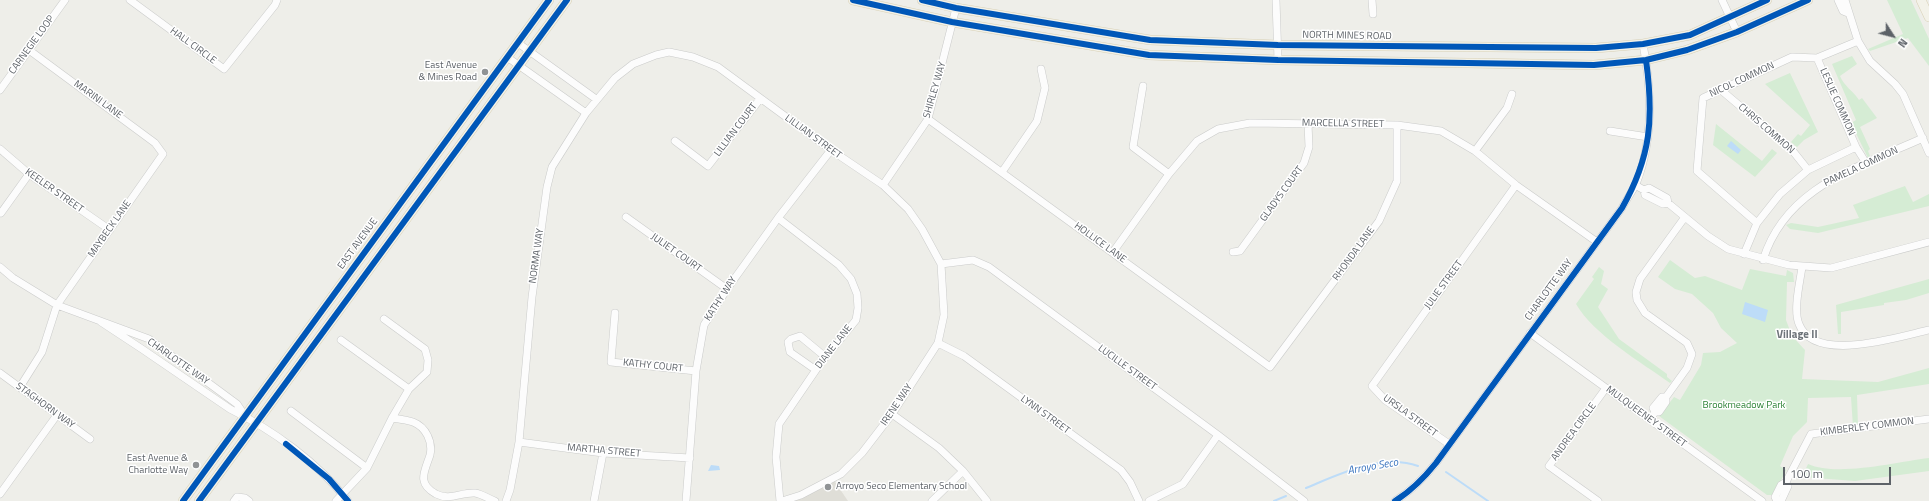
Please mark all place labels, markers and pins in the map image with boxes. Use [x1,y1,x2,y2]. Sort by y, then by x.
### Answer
place label: East Avenue & Mines Road [418,60,477,84]
marker: East Avenue & Mines Road [480,67,490,77]
place label: East Avenue & Charlotte Way [127,453,188,476]
marker: East Avenue & Charlotte Way [191,460,201,470]
place label: Arroyo Seco Elementary School [836,481,967,493]
marker: Arroyo Seco Elementary School [823,482,833,492]

